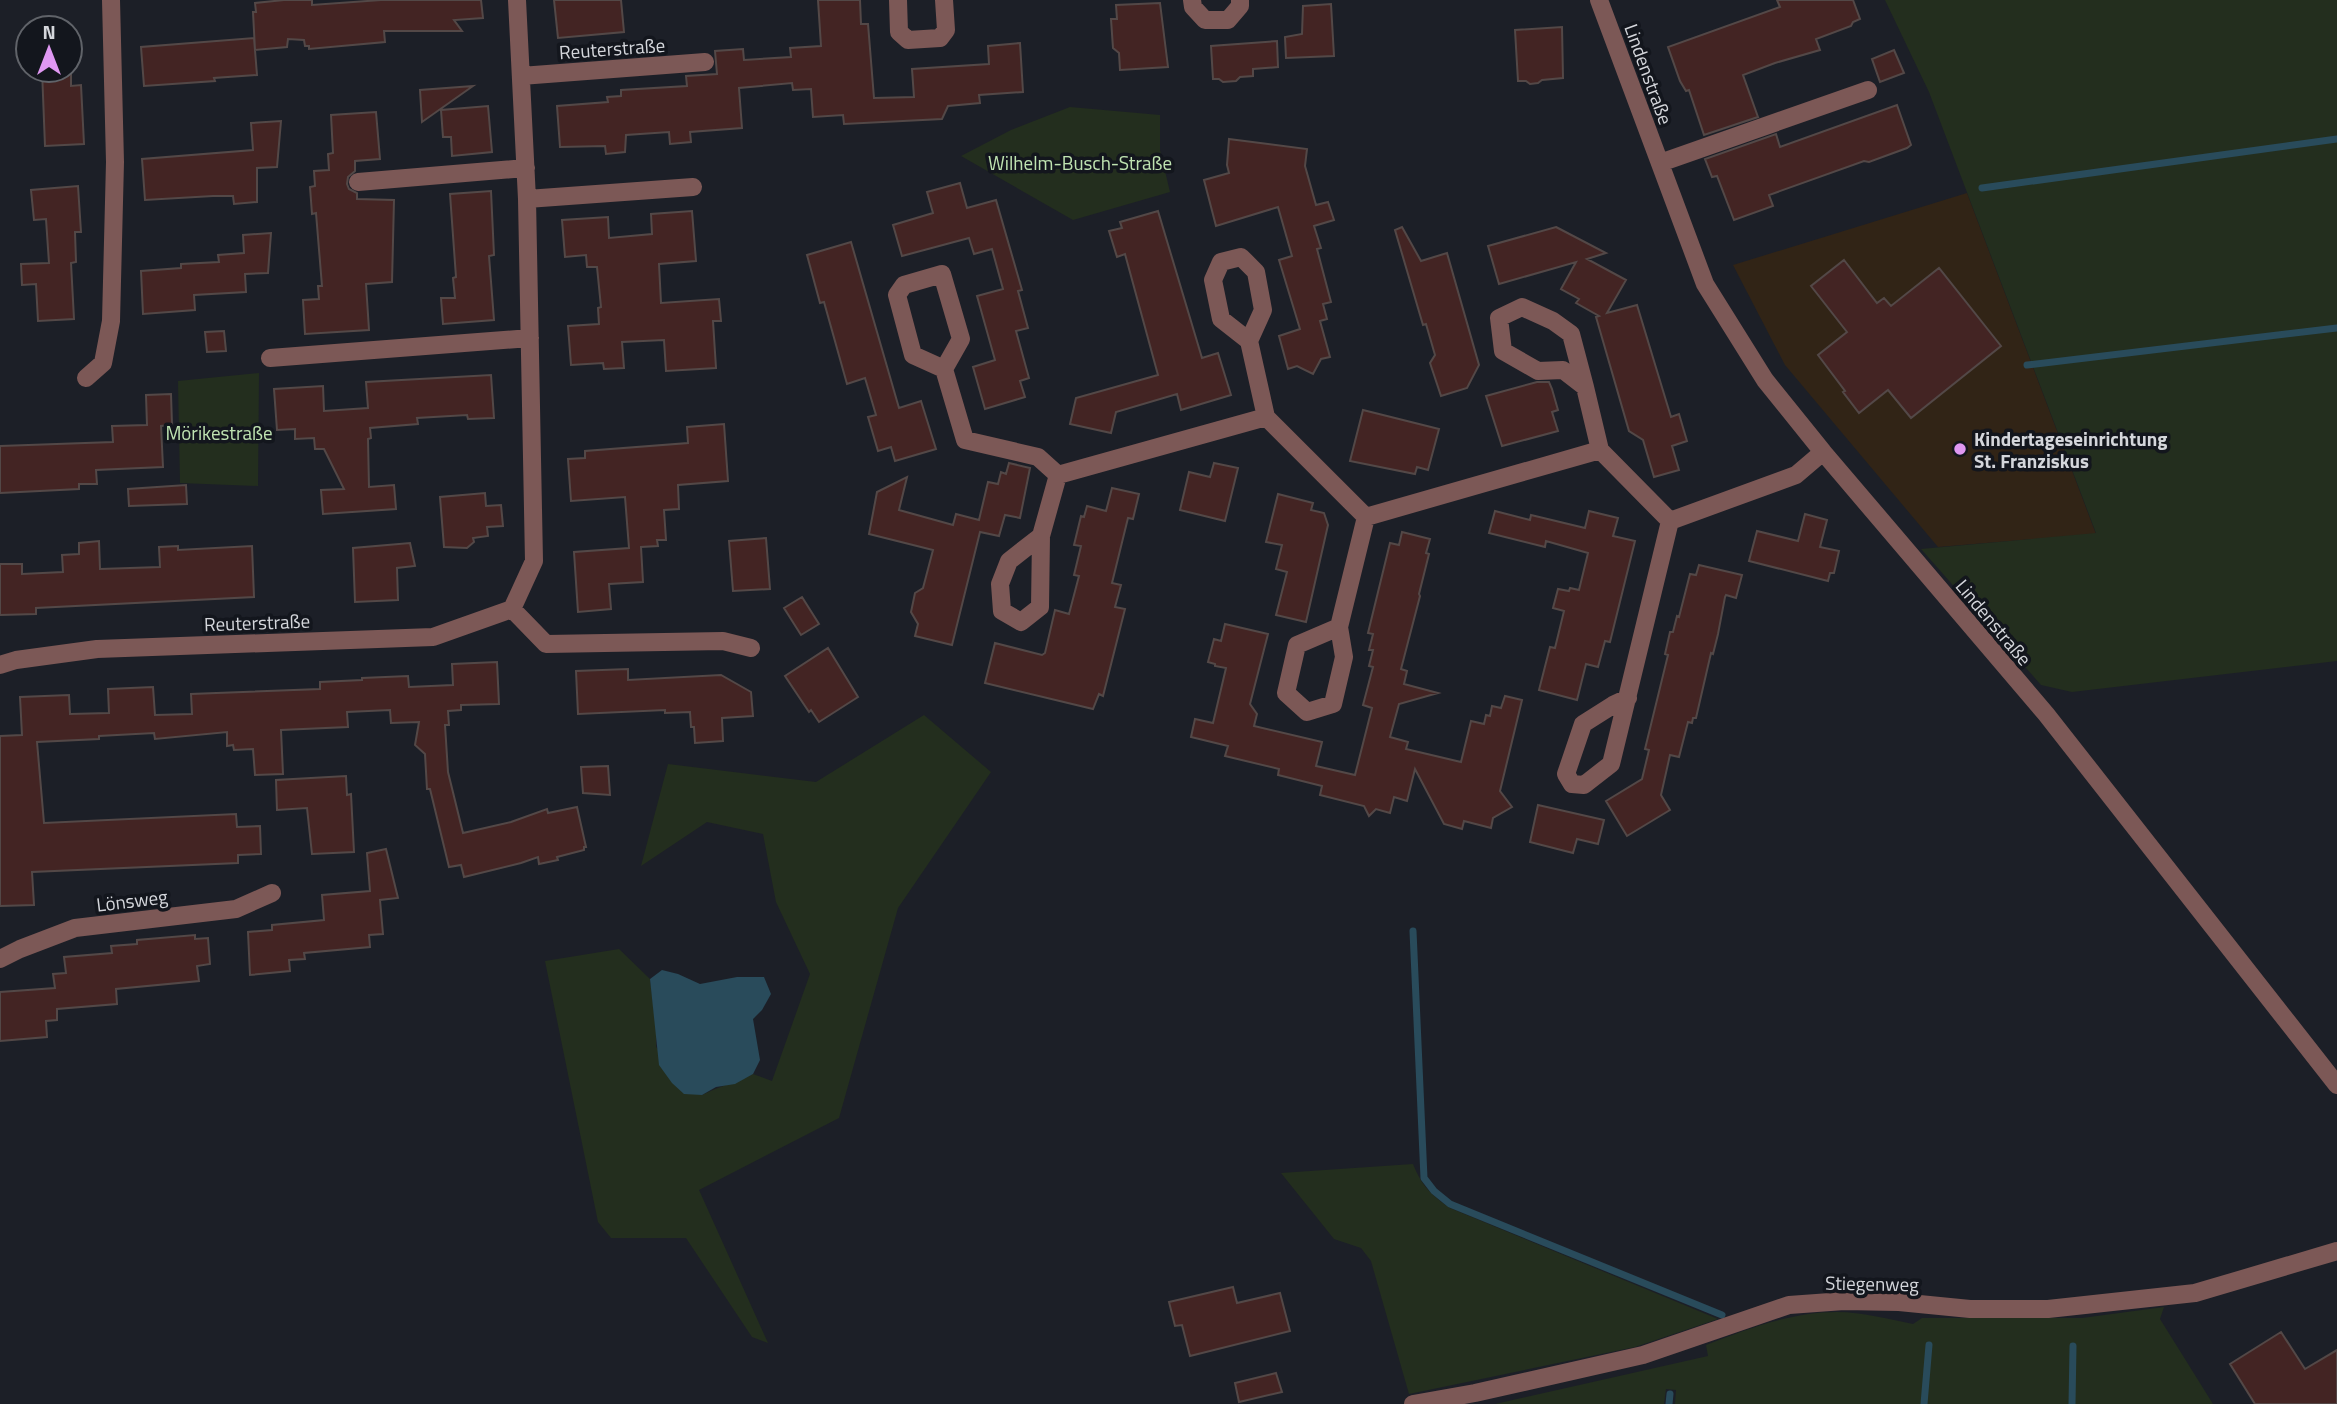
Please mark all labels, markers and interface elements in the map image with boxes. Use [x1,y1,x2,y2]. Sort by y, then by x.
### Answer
north arrow [14,14,84,84]
text: N [42,17,56,46]
street label: Lindenstraße [1617,20,1681,128]
street label: Reuterstraße [558,30,666,66]
park label: Wilhelm-Busch-Straße [988,148,1172,177]
park label: Mörikestraße [165,418,273,447]
place label: Kindertageseinrichtung St. Franziskus [1974,424,2167,475]
marker: Kindertageseinrichtung St. Franziskus [1952,441,1968,457]
street label: Lindenstraße [1949,572,2039,672]
street label: Reuterstraße [203,606,311,638]
street label: Lönsweg [95,881,170,919]
street label: Stiegenweg [1825,1268,1919,1298]

